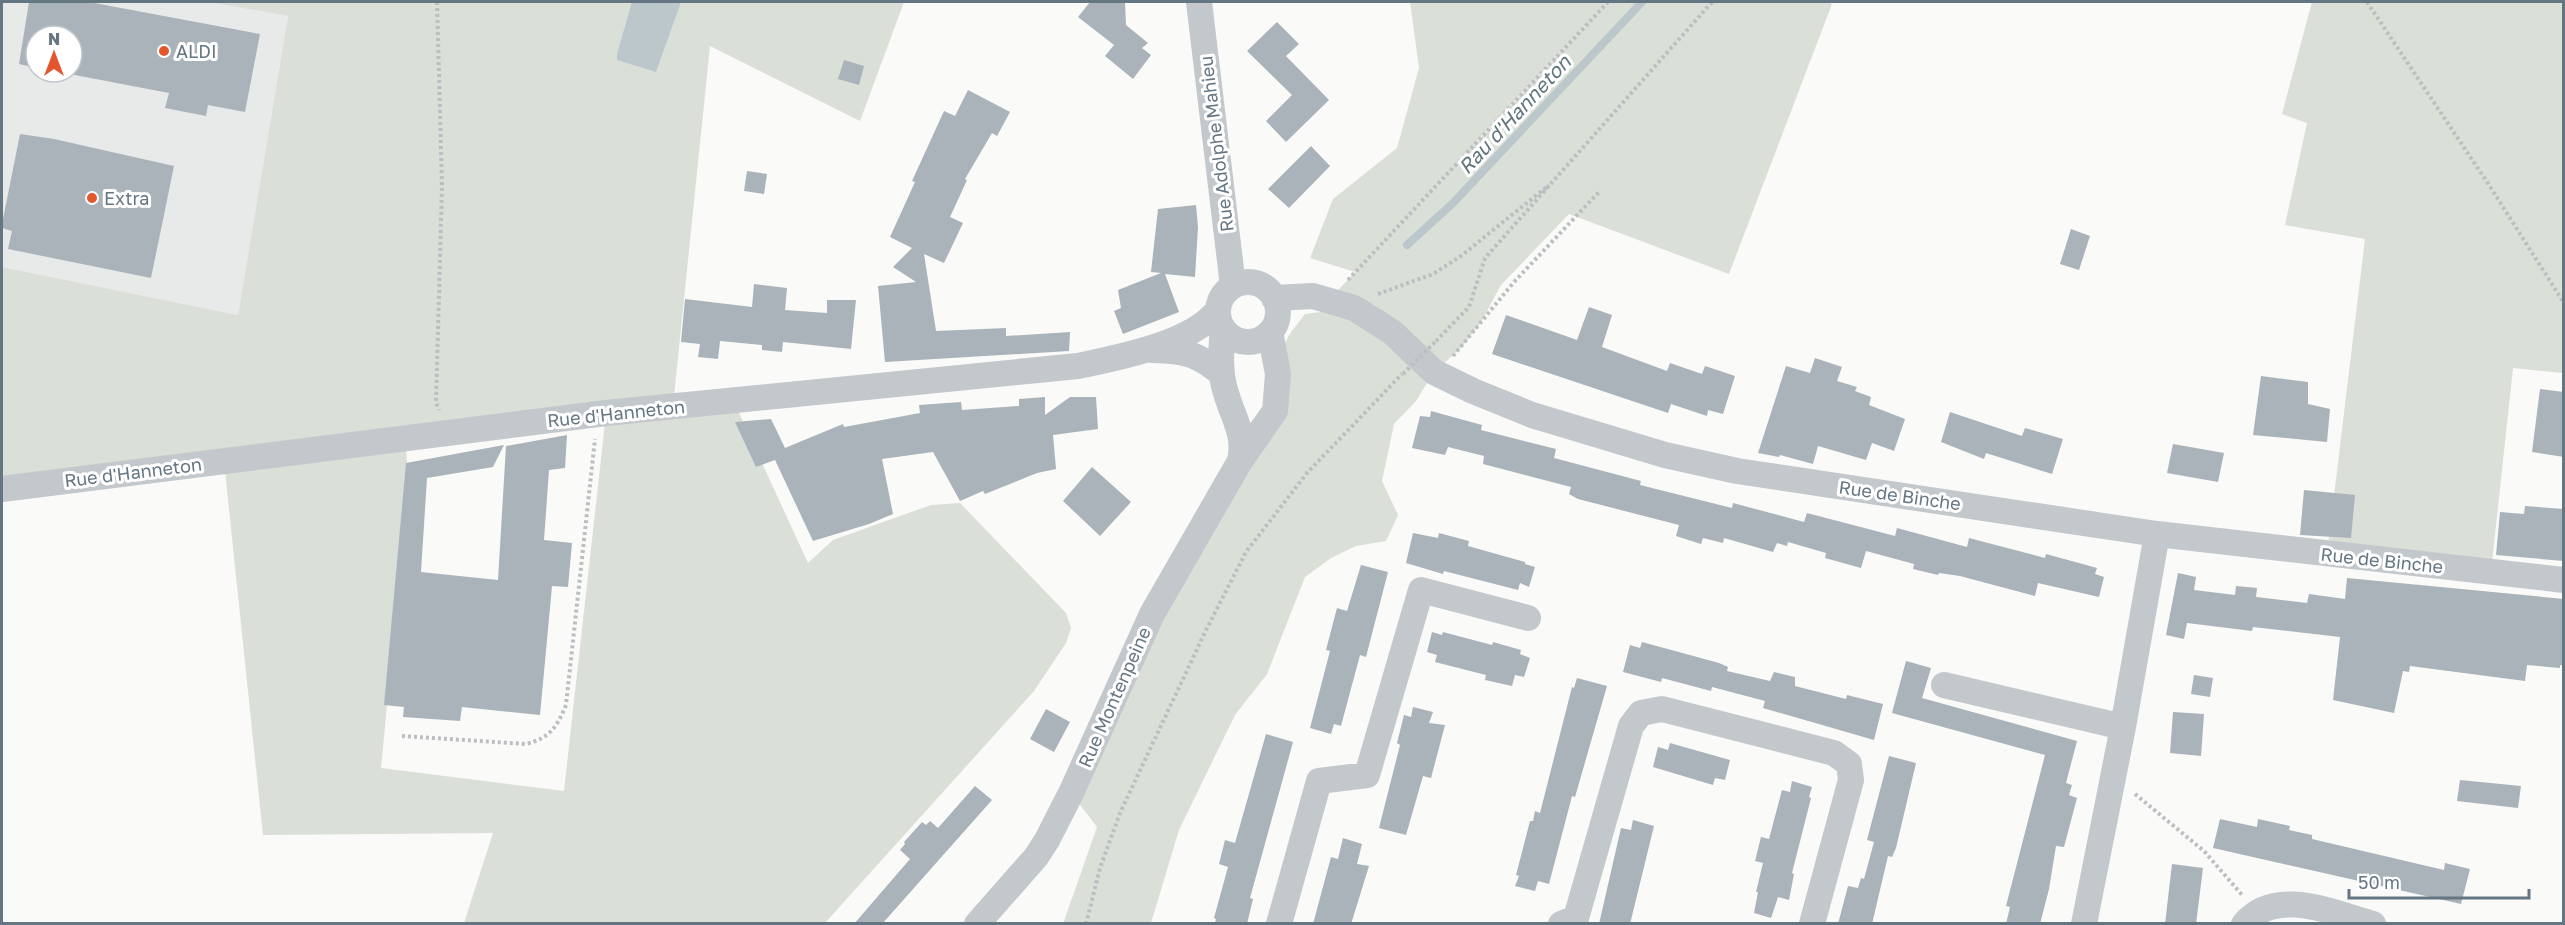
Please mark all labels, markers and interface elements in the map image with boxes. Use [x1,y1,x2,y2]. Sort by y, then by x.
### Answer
north arrow [24,24,84,84]
text: N [48,29,60,49]
place label: ALDI [176,40,217,62]
marker: ALDI [157,44,171,58]
water label: Rau d'Hanneton [1453,49,1576,178]
street label: Rue Adolphe Mahieu [1194,55,1238,233]
place label: Extra [104,187,149,209]
marker: Extra [85,191,99,205]
street label: Rue d'Hanneton [546,395,686,431]
street label: Rue d'Hanneton [63,453,203,491]
street label: Rue de Binche [1838,476,1962,514]
street label: Rue de Binche [2320,543,2444,577]
street label: Rue Montenpeine [1073,623,1155,771]
scale bar [2349,862,2529,900]
text: 50 m [2358,871,2400,893]

